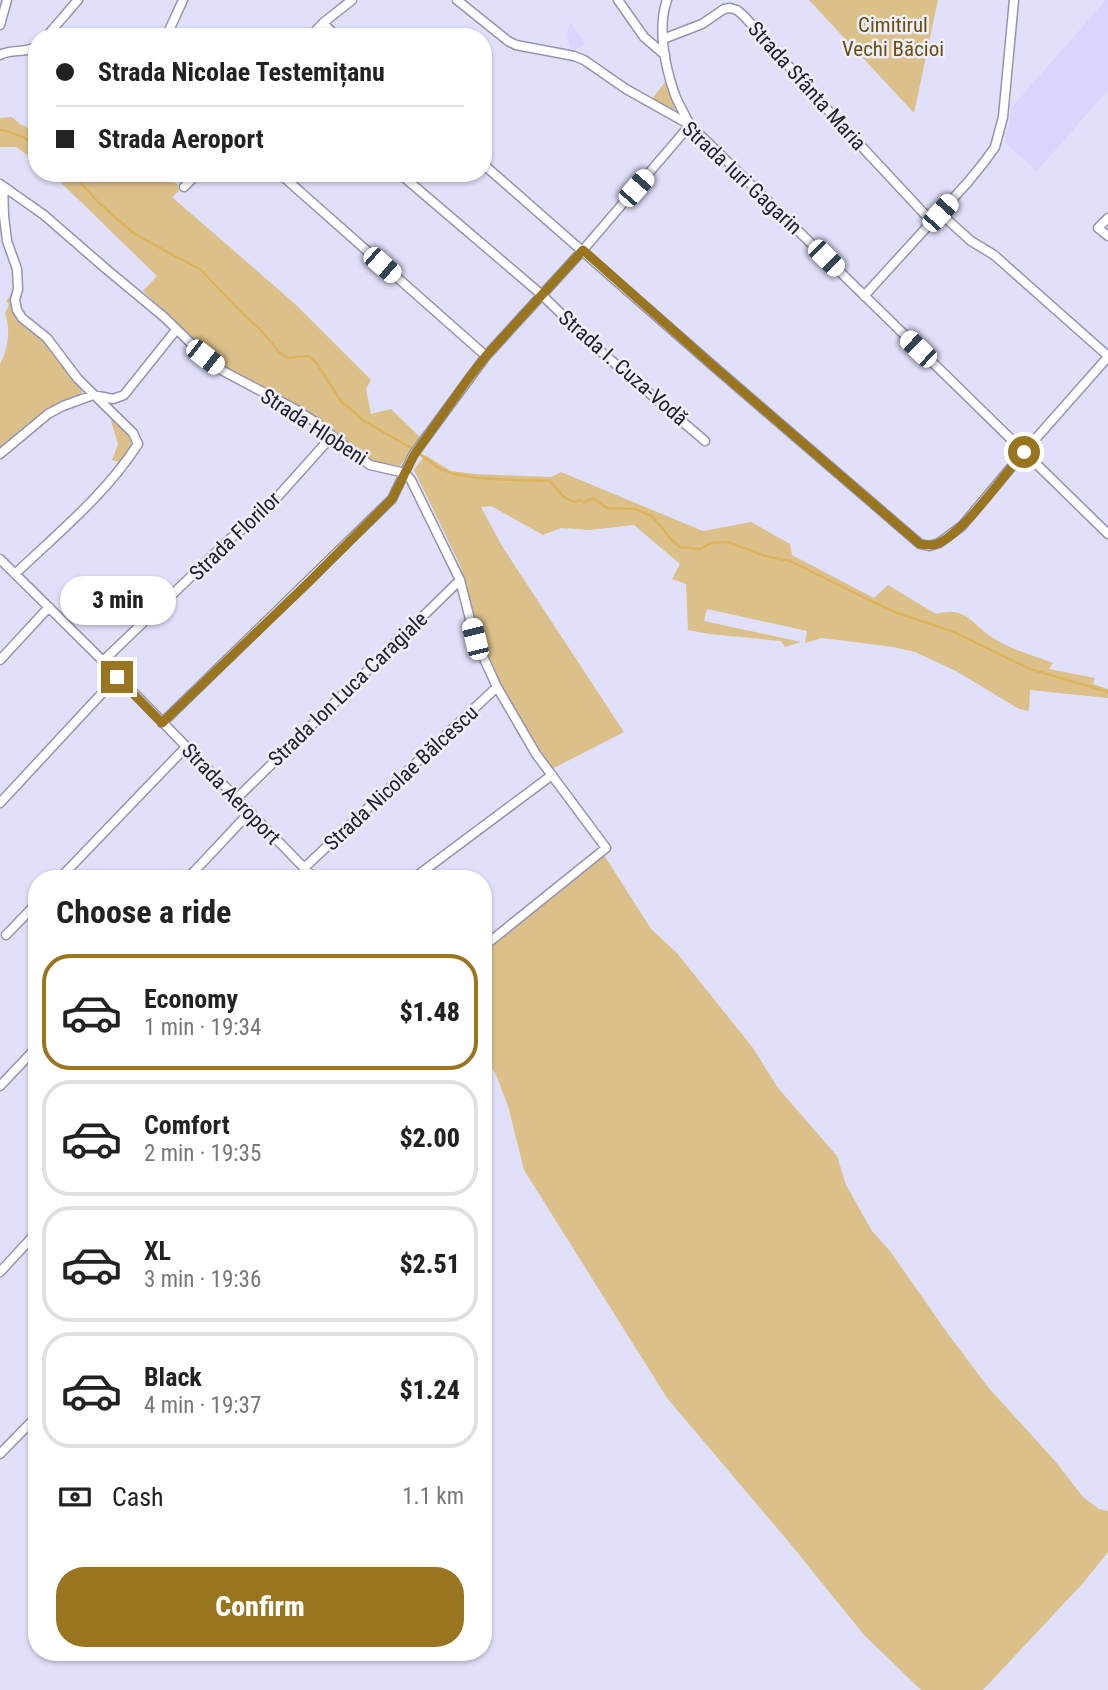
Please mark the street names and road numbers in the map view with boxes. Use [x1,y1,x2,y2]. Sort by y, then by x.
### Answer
street label: Strada Sfânta Maria [743,17,871,155]
street label: Strada Iuri Gagarin [677,117,807,239]
street label: Strada I. Cuza-Vodă [554,306,692,430]
street label: Strada Hlobeni [256,384,372,470]
street label: Strada Florilor [185,487,285,585]
street label: Strada Ion Luca Caragiale [264,607,432,771]
street label: Strada Nicolae Bălcescu [319,701,483,855]
street label: Strada Aeroport [177,738,285,850]

